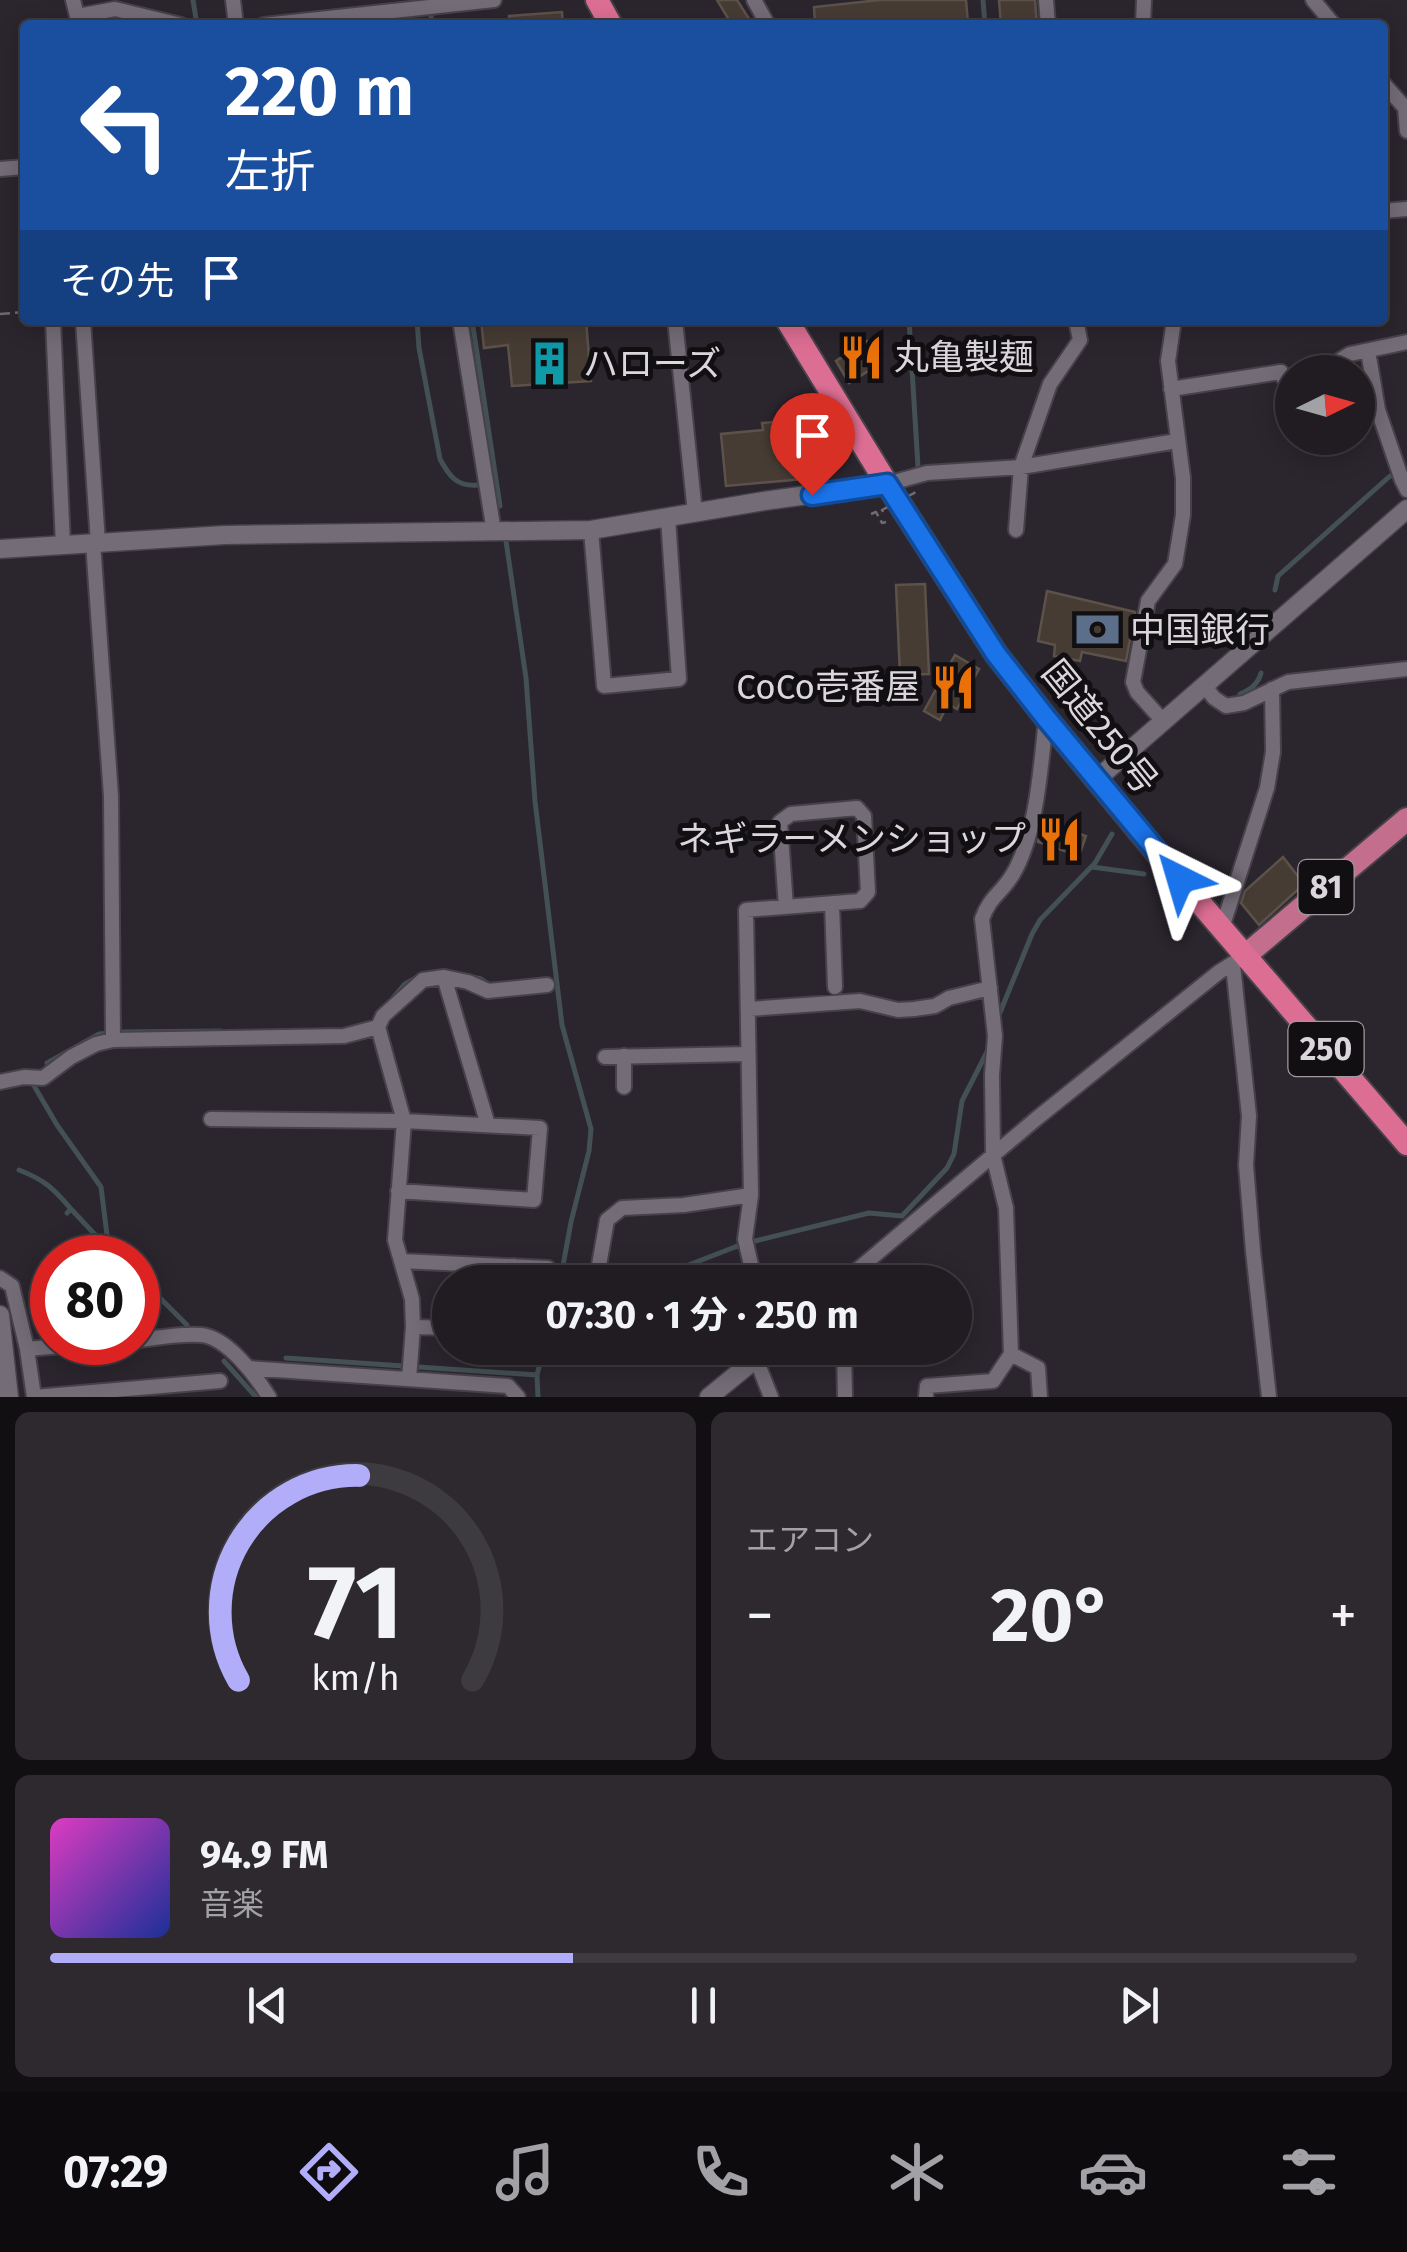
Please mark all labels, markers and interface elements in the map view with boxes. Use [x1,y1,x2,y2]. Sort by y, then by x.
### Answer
text: 220 m [225,50,414,134]
icon: left [60,60,190,190]
text: 左折 [225,145,315,199]
icon: arrive [194,250,249,305]
text: その先 [60,258,174,304]
restaurant icon: 丸亀製麺 [837,333,885,381]
place label: 丸亀製麺 [894,336,1034,378]
building icon: ハローズ [526,340,574,388]
place label: ハローズ [583,343,721,385]
north arrow [1275,355,1375,455]
map controls [1275,355,1375,455]
pin [770,393,855,496]
icon: arrive [785,408,840,463]
bank icon: 中国銀行 [1073,606,1121,654]
place label: 中国銀行 [1130,609,1270,651]
street label: 国道250号 [1034,652,1166,802]
restaurant icon: CoCo壱番屋 [929,663,977,711]
place label: CoCo壱番屋 [736,666,920,708]
restaurant icon: ネギラーメンショップ [1035,815,1083,863]
place label: ネギラーメンショップ [677,818,1026,860]
position arrow [1128,827,1232,931]
road number: 81 [1298,860,1354,914]
road number: 250 [1288,1022,1364,1076]
speed limit sign: 80 [30,1235,160,1365]
text: 07:30 · 1 分 · 250 m [545,1292,859,1338]
text: エアコン [746,1521,874,1559]
text: 71 [308,1541,403,1666]
text: 20° [991,1571,1112,1661]
text: − [746,1583,774,1649]
text: + [1330,1583,1357,1649]
text: km/h [311,1657,400,1699]
text: 94.9 FM [200,1832,328,1878]
text: 音楽 [200,1885,264,1923]
icon: previous [240,1978,295,2033]
icon: pause [676,1978,731,2033]
icon: next [1112,1978,1167,2033]
icon: directions [294,2137,364,2207]
icon: music [490,2137,560,2207]
icon: phone [686,2137,756,2207]
icon: climate [882,2137,952,2207]
icon: car [1078,2137,1148,2207]
icon: filters [1274,2137,1344,2207]
text: 07:29 [63,2145,168,2199]

